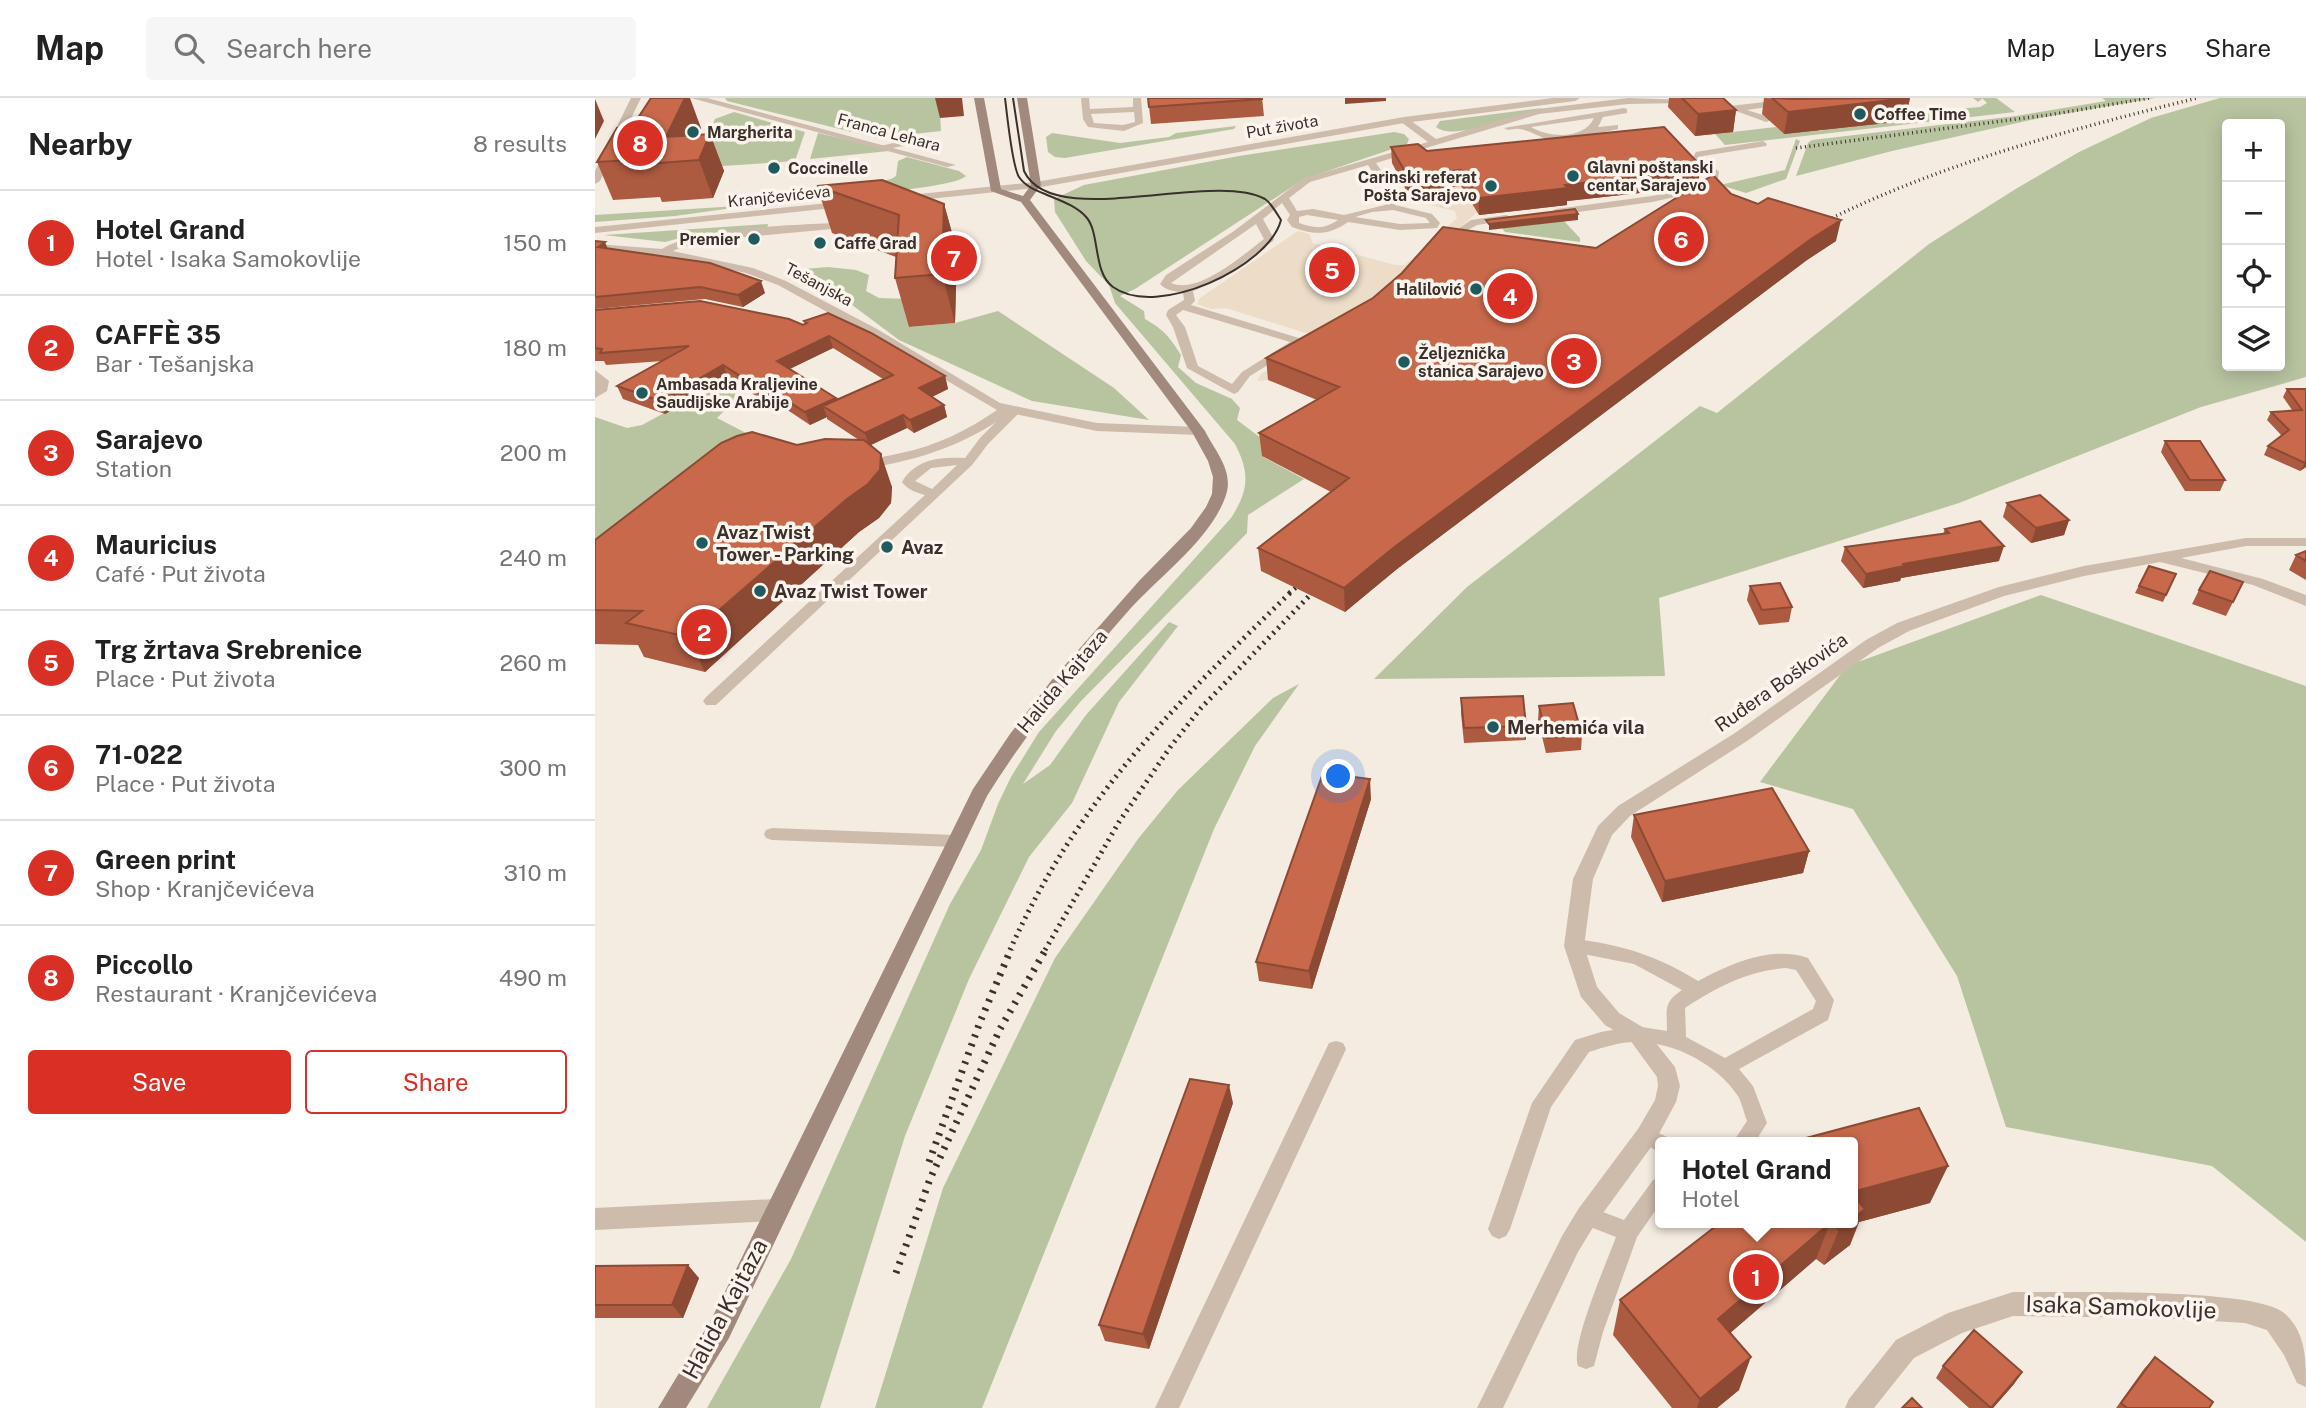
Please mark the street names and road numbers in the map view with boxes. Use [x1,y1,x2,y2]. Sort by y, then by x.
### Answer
street label: Franca Lehara [835,110,942,155]
street label: Put života [1245,111,1320,142]
street label: Kranjčevićeva [727,182,831,211]
street label: Tešanjska [782,259,856,310]
street label: Halida Kajtaza [1013,625,1111,737]
street label: Ruđera Boškovića [1711,628,1851,736]
street label: Halida Kajtaza [676,1234,773,1383]
street label: Isaka Samokovlije [2025,1290,2217,1323]

